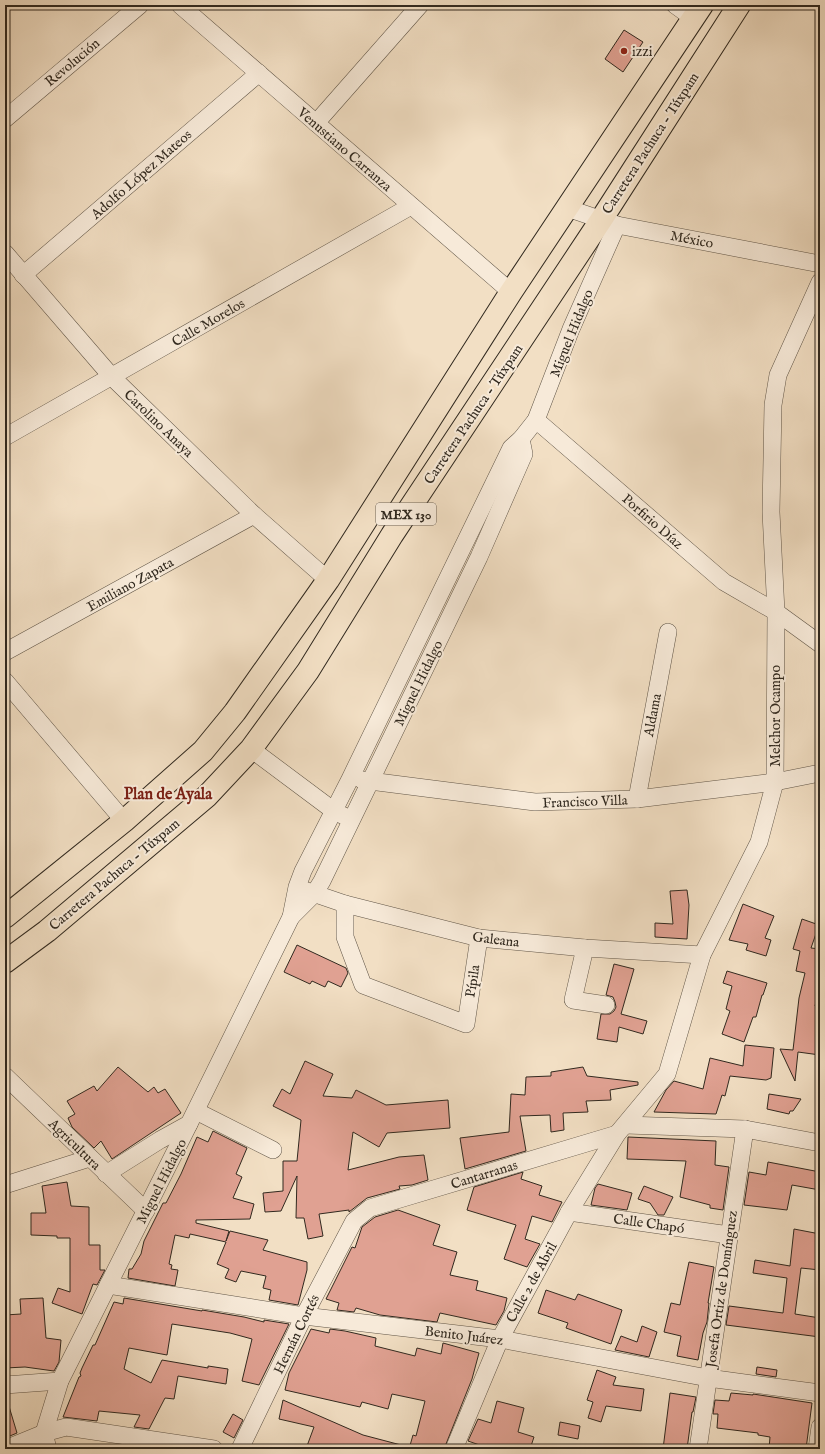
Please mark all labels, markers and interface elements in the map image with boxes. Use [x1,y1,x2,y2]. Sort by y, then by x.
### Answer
street label: Revolución [41,34,104,91]
place label: izzi [632,43,653,61]
marker: izzi [619,46,629,56]
street label: Carretera Pachuca - Túxpam [598,69,703,218]
street label: Venustiano Carranza [293,103,396,196]
street label: Adolfo López Mateos [87,126,196,224]
street label: México [669,227,715,253]
street label: Miguel Hidalgo [546,286,598,380]
street label: Calle Morelos [169,295,248,351]
street label: Carretera Pachuca - Túxpam [420,341,528,488]
street label: Carolino Anaya [120,386,198,462]
street label: Porfirio Díaz [618,490,687,554]
road number: MEX 130 [376,503,436,525]
street label: Emiliano Zapata [84,553,178,616]
street label: Miguel Hidalgo [390,637,448,729]
street label: Melchor Ocampo [767,665,785,767]
street label: Aldama [640,691,666,739]
district label: Plan de Ayala [124,785,213,805]
street label: Francisco Villa [542,791,629,812]
street label: Carretera Pachuca - Túxpam [46,815,184,935]
street label: Galeana [471,928,521,952]
street label: Pípila [462,963,485,999]
street label: Agricultura [44,1115,105,1175]
street label: Miguel Hidalgo [133,1135,191,1227]
street label: Cantarranas [449,1156,520,1194]
street label: Josefa Ortiz de Domínguez [702,1209,742,1371]
street label: Calle Chapó [612,1210,686,1238]
street label: Calle 2 de Abril [502,1239,561,1326]
street label: Hernán Cortés [270,1292,324,1377]
street label: Benito Juárez [424,1322,505,1350]

